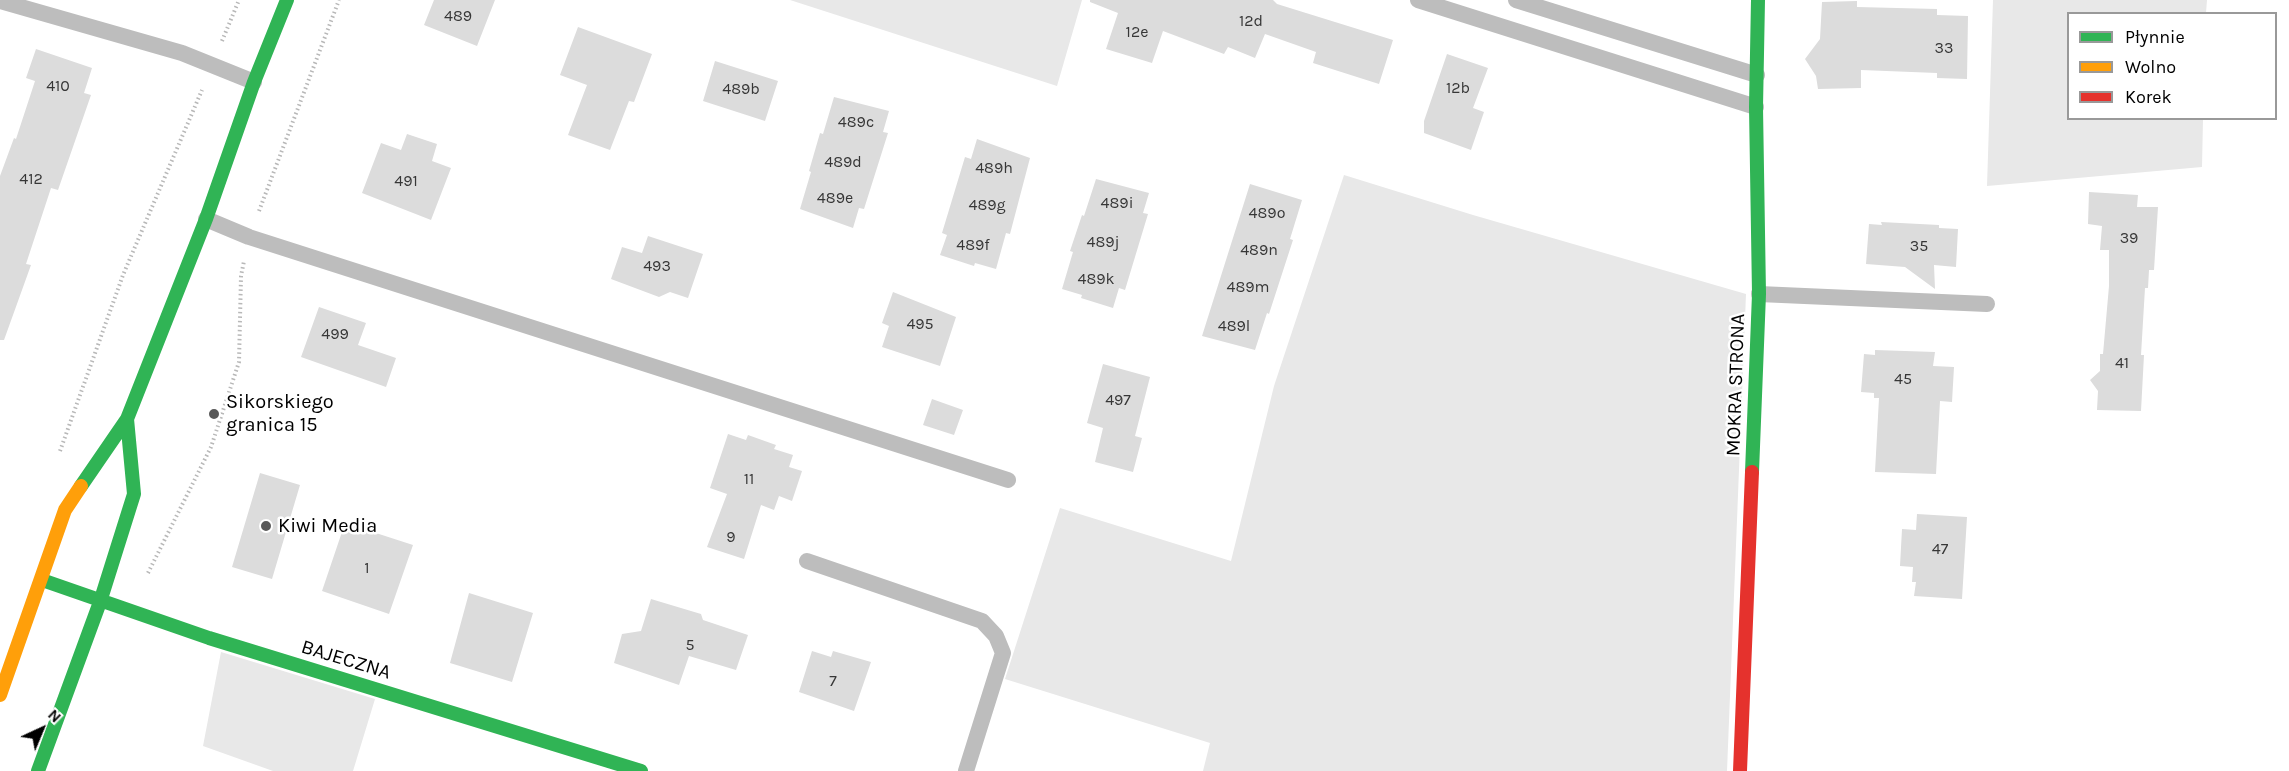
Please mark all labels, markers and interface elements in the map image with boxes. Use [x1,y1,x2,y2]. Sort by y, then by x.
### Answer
house number: 489 [444,6,472,26]
house number: 12d [1239,11,1263,31]
legend [2067,12,2277,120]
house number: 12e [1126,22,1148,42]
text: Płynnie [2125,26,2185,48]
house number: 33 [1935,38,1953,58]
text: Wolno [2125,56,2176,78]
house number: 410 [46,76,70,96]
house number: 12b [1446,78,1470,98]
house number: 489b [722,79,760,99]
text: Korek [2125,86,2172,108]
house number: 489c [838,112,874,132]
house number: 489d [824,152,862,172]
house number: 489h [975,158,1013,178]
house number: 412 [19,169,43,189]
house number: 491 [394,171,418,191]
house number: 489e [817,188,853,208]
house number: 489i [1101,193,1133,213]
house number: 489g [968,195,1006,215]
house number: 489o [1249,203,1285,223]
house number: 39 [2120,228,2138,248]
house number: 489j [1086,232,1120,252]
house number: 489f [956,235,990,255]
house number: 35 [1910,236,1928,256]
house number: 489n [1240,240,1278,260]
house number: 493 [643,256,671,276]
house number: 489k [1077,269,1115,289]
house number: 489m [1226,277,1270,297]
street label: MOKRA STRONA [1722,313,1750,457]
house number: 495 [906,314,934,334]
house number: 489l [1218,316,1250,336]
house number: 499 [321,324,349,344]
house number: 41 [2115,353,2129,373]
house number: 45 [1894,369,1912,389]
place label: Sikorskiego granica 15 [226,390,334,437]
house number: 497 [1105,390,1131,410]
marker: Sikorskiego granica 15 [207,407,221,421]
house number: 11 [744,469,754,489]
place label: Kiwi Media [278,514,377,538]
marker: Kiwi Media [259,519,273,533]
house number: 9 [726,527,736,547]
house number: 47 [1932,539,1948,559]
house number: 1 [364,558,370,578]
street label: BAJECZNA [298,635,394,685]
house number: 5 [685,635,695,655]
house number: 7 [829,671,837,691]
north arrow [12,699,72,759]
text: N [44,705,66,727]

